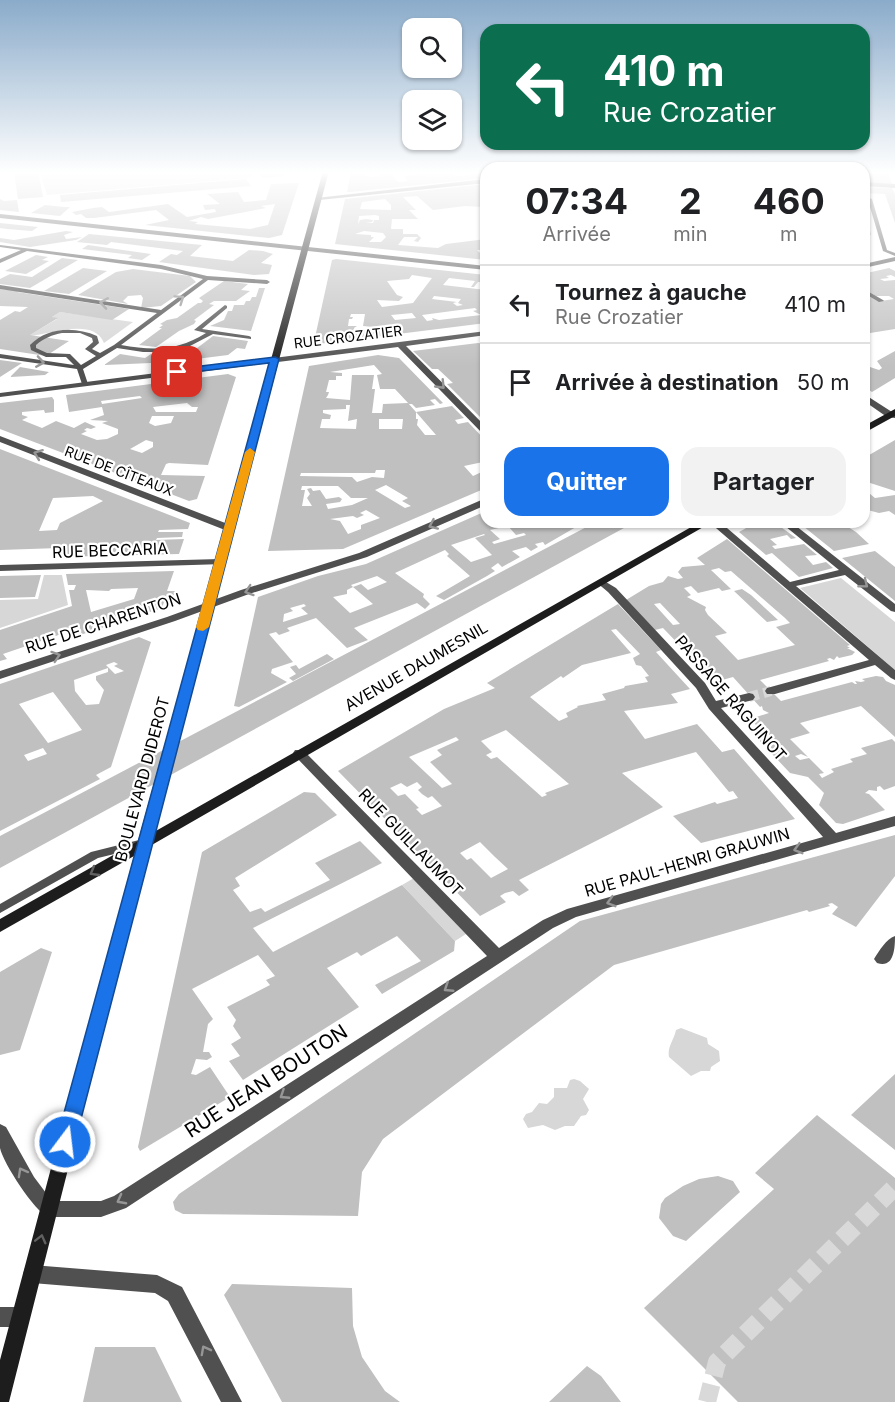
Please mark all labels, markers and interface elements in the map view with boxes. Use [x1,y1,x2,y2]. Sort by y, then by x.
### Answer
map controls [402,18,462,150]
button: search [402,18,462,78]
text: 410 m [603,45,725,96]
icon: left [504,48,582,126]
button: layers [402,90,462,150]
text: Rue Crozatier [603,96,776,129]
text: 07:34 [525,179,628,223]
text: 2 [679,179,702,223]
text: 460 [753,179,825,223]
text: Arrivée [542,222,611,246]
text: min [673,222,708,246]
text: m [780,222,798,246]
text: Tournez à gauche [555,279,747,305]
icon: left [504,288,537,321]
text: 410 m [784,291,846,317]
one-way arrow [173,295,184,306]
one-way arrow [99,298,108,310]
text: Rue Crozatier [555,305,683,329]
street label: RUE CROZATIER [293,321,403,352]
pin [151,346,202,397]
icon: arrive [160,355,193,388]
one-way arrow [36,356,45,368]
icon: arrive [504,366,537,399]
text: Arrivée à destination [555,369,779,395]
text: 50 m [797,369,850,395]
one-way arrow [433,378,444,389]
street label: RUE DE CÎTEAUX [62,442,176,499]
button: Quitter [504,447,669,516]
button: Partager [681,447,846,516]
one-way arrow [33,449,44,461]
one-way arrow [428,518,439,530]
street label: RUE BECCARIA [52,538,168,562]
one-way arrow [857,577,868,588]
one-way arrow [244,583,255,596]
street label: RUE DE CHARENTON [23,588,183,658]
street label: AVENUE DAUMESNIL [341,617,491,715]
street label: PASSAGE RAGUINOT [671,631,791,765]
one-way arrow [50,651,61,664]
street label: BOULEVARD DIDEROT [110,694,174,864]
street label: RUE GUILLAUMOT [355,784,467,900]
street label: RUE PAUL-HENRI GRAUWIN [582,823,792,901]
one-way arrow [794,842,804,854]
one-way arrow [89,865,100,876]
one-way arrow [606,895,617,907]
one-way arrow [443,981,454,992]
street label: RUE JEAN BOUTON [180,1019,352,1143]
one-way arrow [280,1087,291,1098]
position arrow [33,1110,97,1174]
one-way arrow [18,1167,29,1178]
one-way arrow [116,1193,127,1205]
one-way arrow [33,1234,46,1244]
one-way arrow [201,1346,212,1356]

